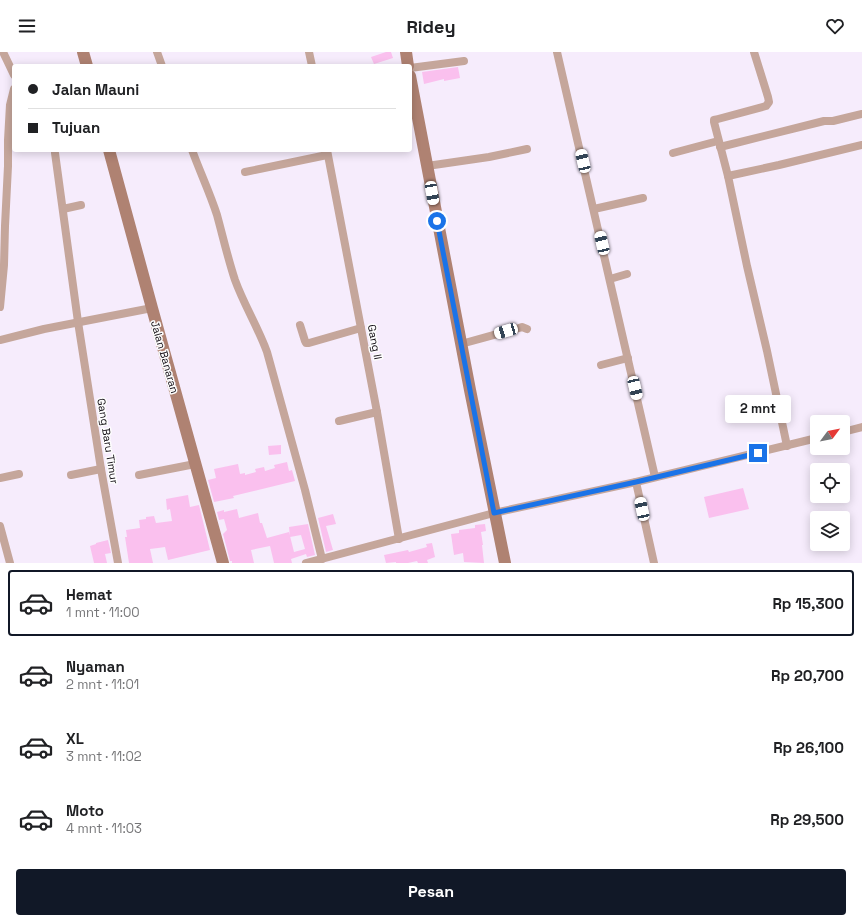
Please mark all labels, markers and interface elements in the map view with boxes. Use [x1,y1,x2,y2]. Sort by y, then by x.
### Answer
icon: menu [16,15,38,37]
text: Ridey [406,15,456,38]
icon: heart [824,15,846,37]
text: Jalan Mauni [52,80,139,99]
text: Tujuan [52,118,100,137]
car [574,148,592,174]
car [424,180,440,206]
route start [428,212,446,230]
car [593,230,611,256]
street label: Jalan Banaran [148,319,182,395]
car [493,322,519,340]
street label: Gang II [365,323,385,361]
car [626,375,644,401]
callout: 2 mnt [725,395,791,423]
street label: Gang Baru Timur [94,397,122,485]
text: 2 mnt [740,400,776,417]
north arrow [810,415,850,455]
map controls [810,415,850,551]
route end [749,444,767,462]
button: locate [810,463,850,503]
car [634,496,650,522]
button: layers [810,511,850,551]
icon: car [18,585,54,621]
text: Hemat [66,585,112,604]
text: Rp 15,300 [772,594,844,613]
text: 1 mnt · 11:00 [66,604,140,621]
icon: car [18,657,54,693]
text: Nyaman [66,657,125,676]
text: Rp 20,700 [771,666,844,685]
text: 2 mnt · 11:01 [66,676,139,693]
icon: car [18,729,54,765]
text: XL [66,729,84,748]
text: Rp 26,100 [773,738,844,757]
text: 3 mnt · 11:02 [66,748,142,765]
icon: car [18,801,54,837]
text: Moto [66,801,104,820]
text: Rp 29,500 [770,810,844,829]
text: 4 mnt · 11:03 [66,820,142,837]
button: Pesan [16,869,846,915]

